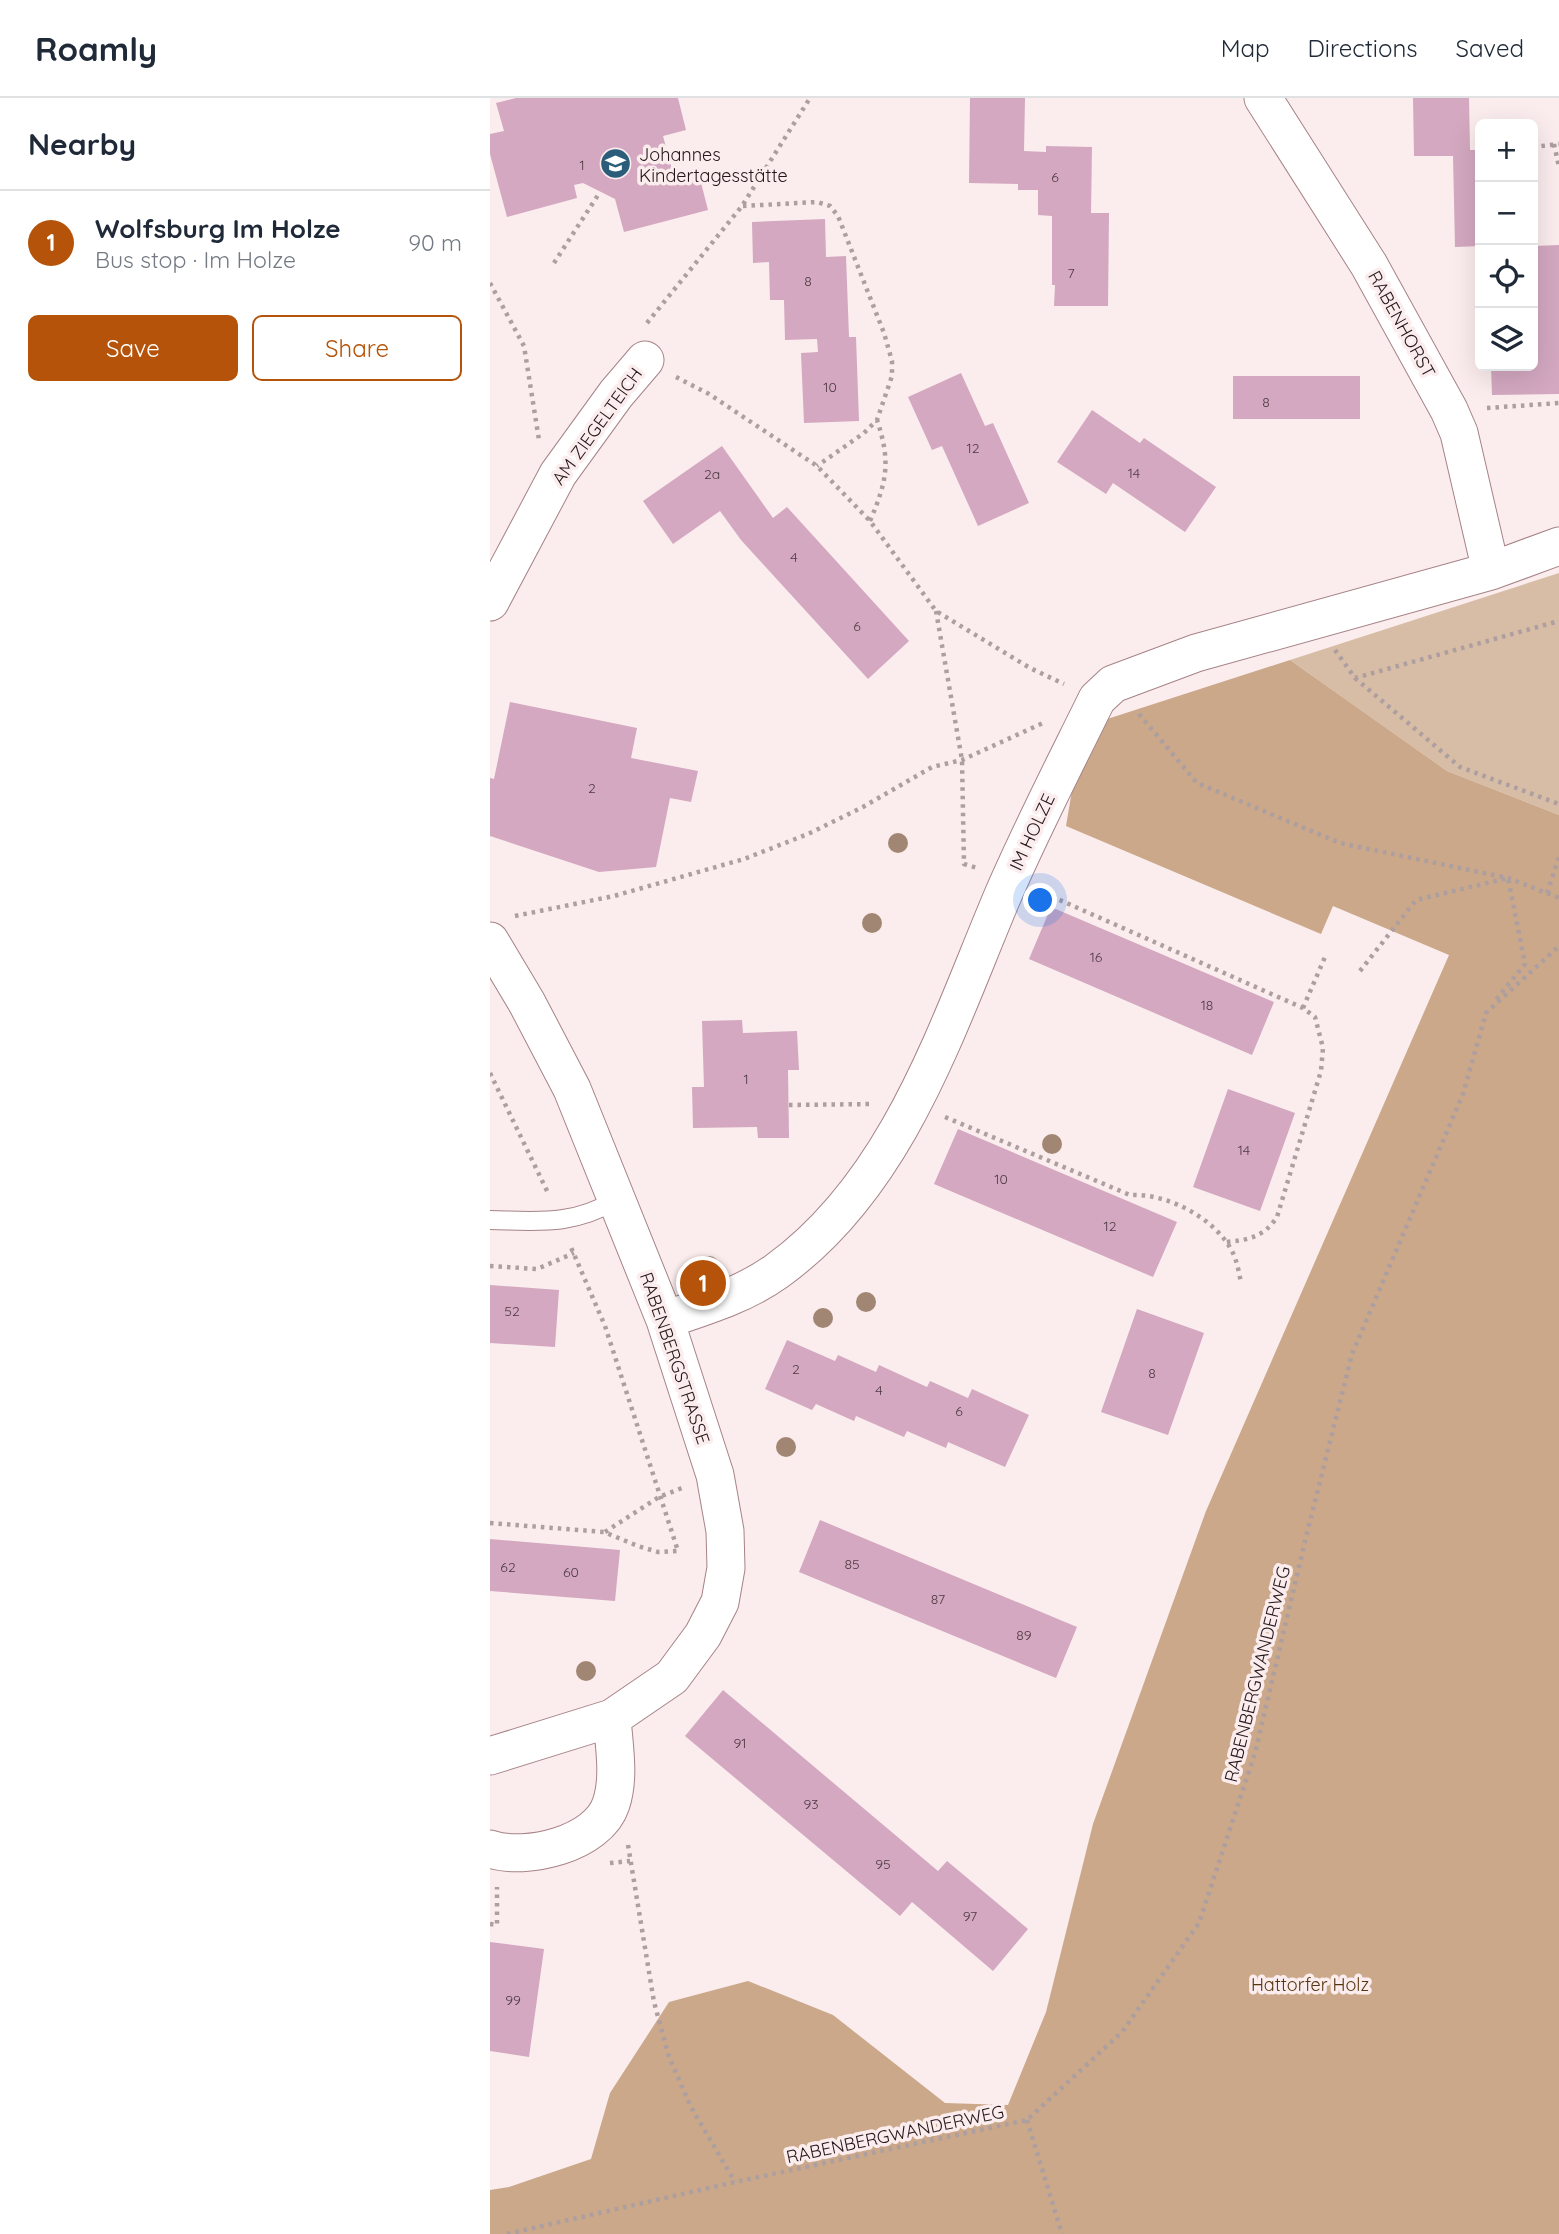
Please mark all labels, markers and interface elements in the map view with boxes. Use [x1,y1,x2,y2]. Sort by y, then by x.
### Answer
text: Roamly [35,28,157,69]
text: Map [1221,33,1270,63]
text: Directions [1308,33,1418,63]
text: Saved [1456,33,1524,63]
map controls [1475,119,1538,371]
button: + [1475,119,1538,182]
text: Nearby [28,125,136,163]
place label: Johannes Kindertagesstätte [639,143,788,187]
school or university icon: Johannes Kindertagesstätte [599,147,633,181]
house number: 1 [579,156,585,174]
house number: 6 [1051,168,1059,186]
button: − [1475,182,1538,245]
text: Wolfsburg Im Holze [95,212,341,245]
text: 1 [47,228,55,257]
text: 90 m [408,228,462,257]
text: Bus stop · Im Holze [95,245,296,274]
button: locate [1475,245,1538,308]
house number: 7 [1067,264,1075,282]
street label: RABENHORST [1363,267,1441,382]
house number: 8 [804,272,812,290]
button: layers [1475,308,1538,371]
button: Save [28,315,238,381]
button: Share [252,315,462,381]
street label: AM ZIEGELTEICH [547,363,647,489]
house number: 10 [823,378,837,396]
house number: 8 [1262,393,1270,411]
house number: 12 [967,439,980,457]
house number: 14 [1128,464,1140,482]
house number: 2a [704,465,720,483]
house number: 4 [790,548,798,566]
house number: 6 [853,617,861,635]
house number: 2 [588,779,596,797]
street label: IM HOLZE [1004,790,1060,874]
your location [1023,883,1057,917]
house number: 16 [1090,948,1103,966]
house number: 18 [1201,996,1213,1014]
house number: 1 [743,1070,749,1088]
house number: 14 [1238,1141,1250,1159]
house number: 10 [994,1170,1008,1188]
house number: 12 [1104,1217,1117,1235]
pin: 1 [680,1257,726,1309]
street label: RABENBERGSTRASSE [635,1269,715,1447]
house number: 52 [504,1302,520,1320]
house number: 2 [792,1360,800,1378]
house number: 8 [1148,1364,1156,1382]
house number: 4 [875,1381,883,1399]
house number: 6 [955,1402,963,1420]
house number: 85 [844,1555,860,1573]
house number: 62 [500,1558,516,1576]
house number: 60 [563,1563,579,1581]
street label: RABENBERGWANDERWEG [1219,1564,1295,1784]
house number: 87 [931,1590,945,1608]
house number: 89 [1016,1626,1032,1644]
house number: 91 [733,1734,747,1752]
house number: 93 [803,1795,819,1813]
house number: 95 [875,1855,891,1873]
house number: 97 [963,1907,977,1925]
park label: Hattorfer Holz [1251,1973,1369,1996]
house number: 99 [505,1991,521,2009]
street label: RABENBERGWANDERWEG [784,2100,1006,2168]

